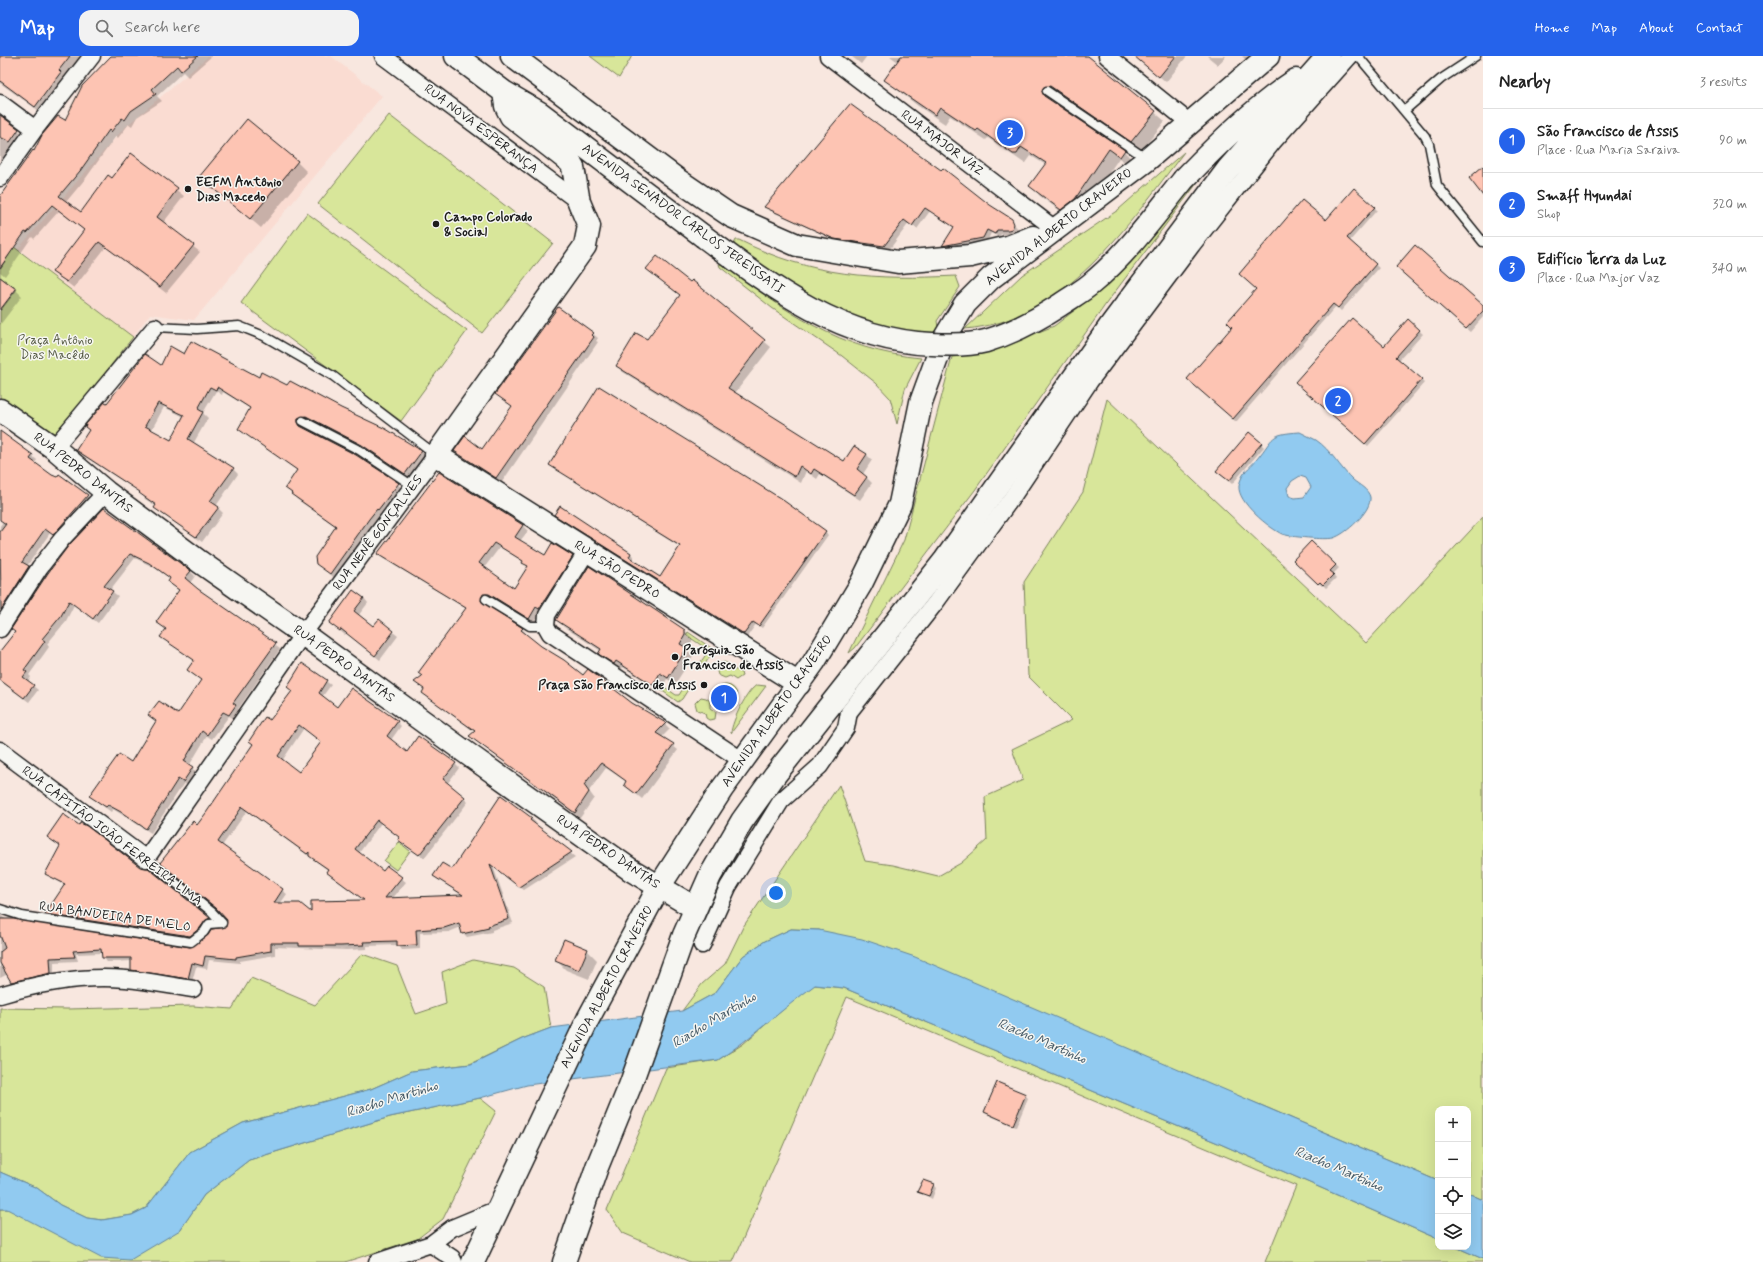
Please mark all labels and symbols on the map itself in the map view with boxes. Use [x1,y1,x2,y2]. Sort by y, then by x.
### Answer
street label: RUA NOVA ESPERANÇA [420,80,542,178]
street label: RUA MAJOR VAZ [897,106,987,180]
pin: 3 [997,118,1023,148]
street label: AVENIDA SENADOR CARLOS JEREISSATI [578,140,788,298]
street label: AVENIDA ALBERTO CRAVEIRO [982,164,1136,290]
place label: EEFM Antônio Dias Macedo [196,174,282,206]
marker: EEFM Antônio Dias Macedo [183,184,193,194]
place label: Campo Colorado & Social [444,209,532,241]
marker: Campo Colorado & Social [431,219,441,229]
park label: Praça Antônio Dias Macêdo [17,332,93,364]
pin: 2 [1325,386,1351,416]
street label: RUA PEDRO DANTAS [30,429,136,517]
street label: RUA NENÊ GONÇALVES [328,471,427,594]
street label: RUA SÃO PEDRO [571,537,663,603]
street label: RUA PEDRO DANTAS [290,621,398,707]
street label: AVENIDA ALBERTO CRAVEIRO [718,632,836,790]
place label: Paróquia São Francisco de Assis [683,642,783,674]
marker: Paróquia São Francisco de Assis [670,652,680,662]
place label: Praça São Francisco de Assis [538,677,696,694]
marker: Praça São Francisco de Assis [699,680,709,690]
pin: 1 [711,683,737,713]
street label: RUA CAPITÃO JOÃO FERREIRA LIMA [18,762,206,910]
street label: RUA PEDRO DANTAS [553,811,663,893]
your location [766,883,786,903]
street label: RUA BANDEIRA DE MELO [38,898,192,936]
street label: AVENIDA ALBERTO CRAVEIRO [557,903,657,1071]
water label: Riacho Martinho [669,987,760,1052]
water label: Riacho Martinho [995,1014,1090,1068]
water label: Riacho Martinho [344,1076,441,1121]
water label: Riacho Martinho [1292,1142,1387,1196]

